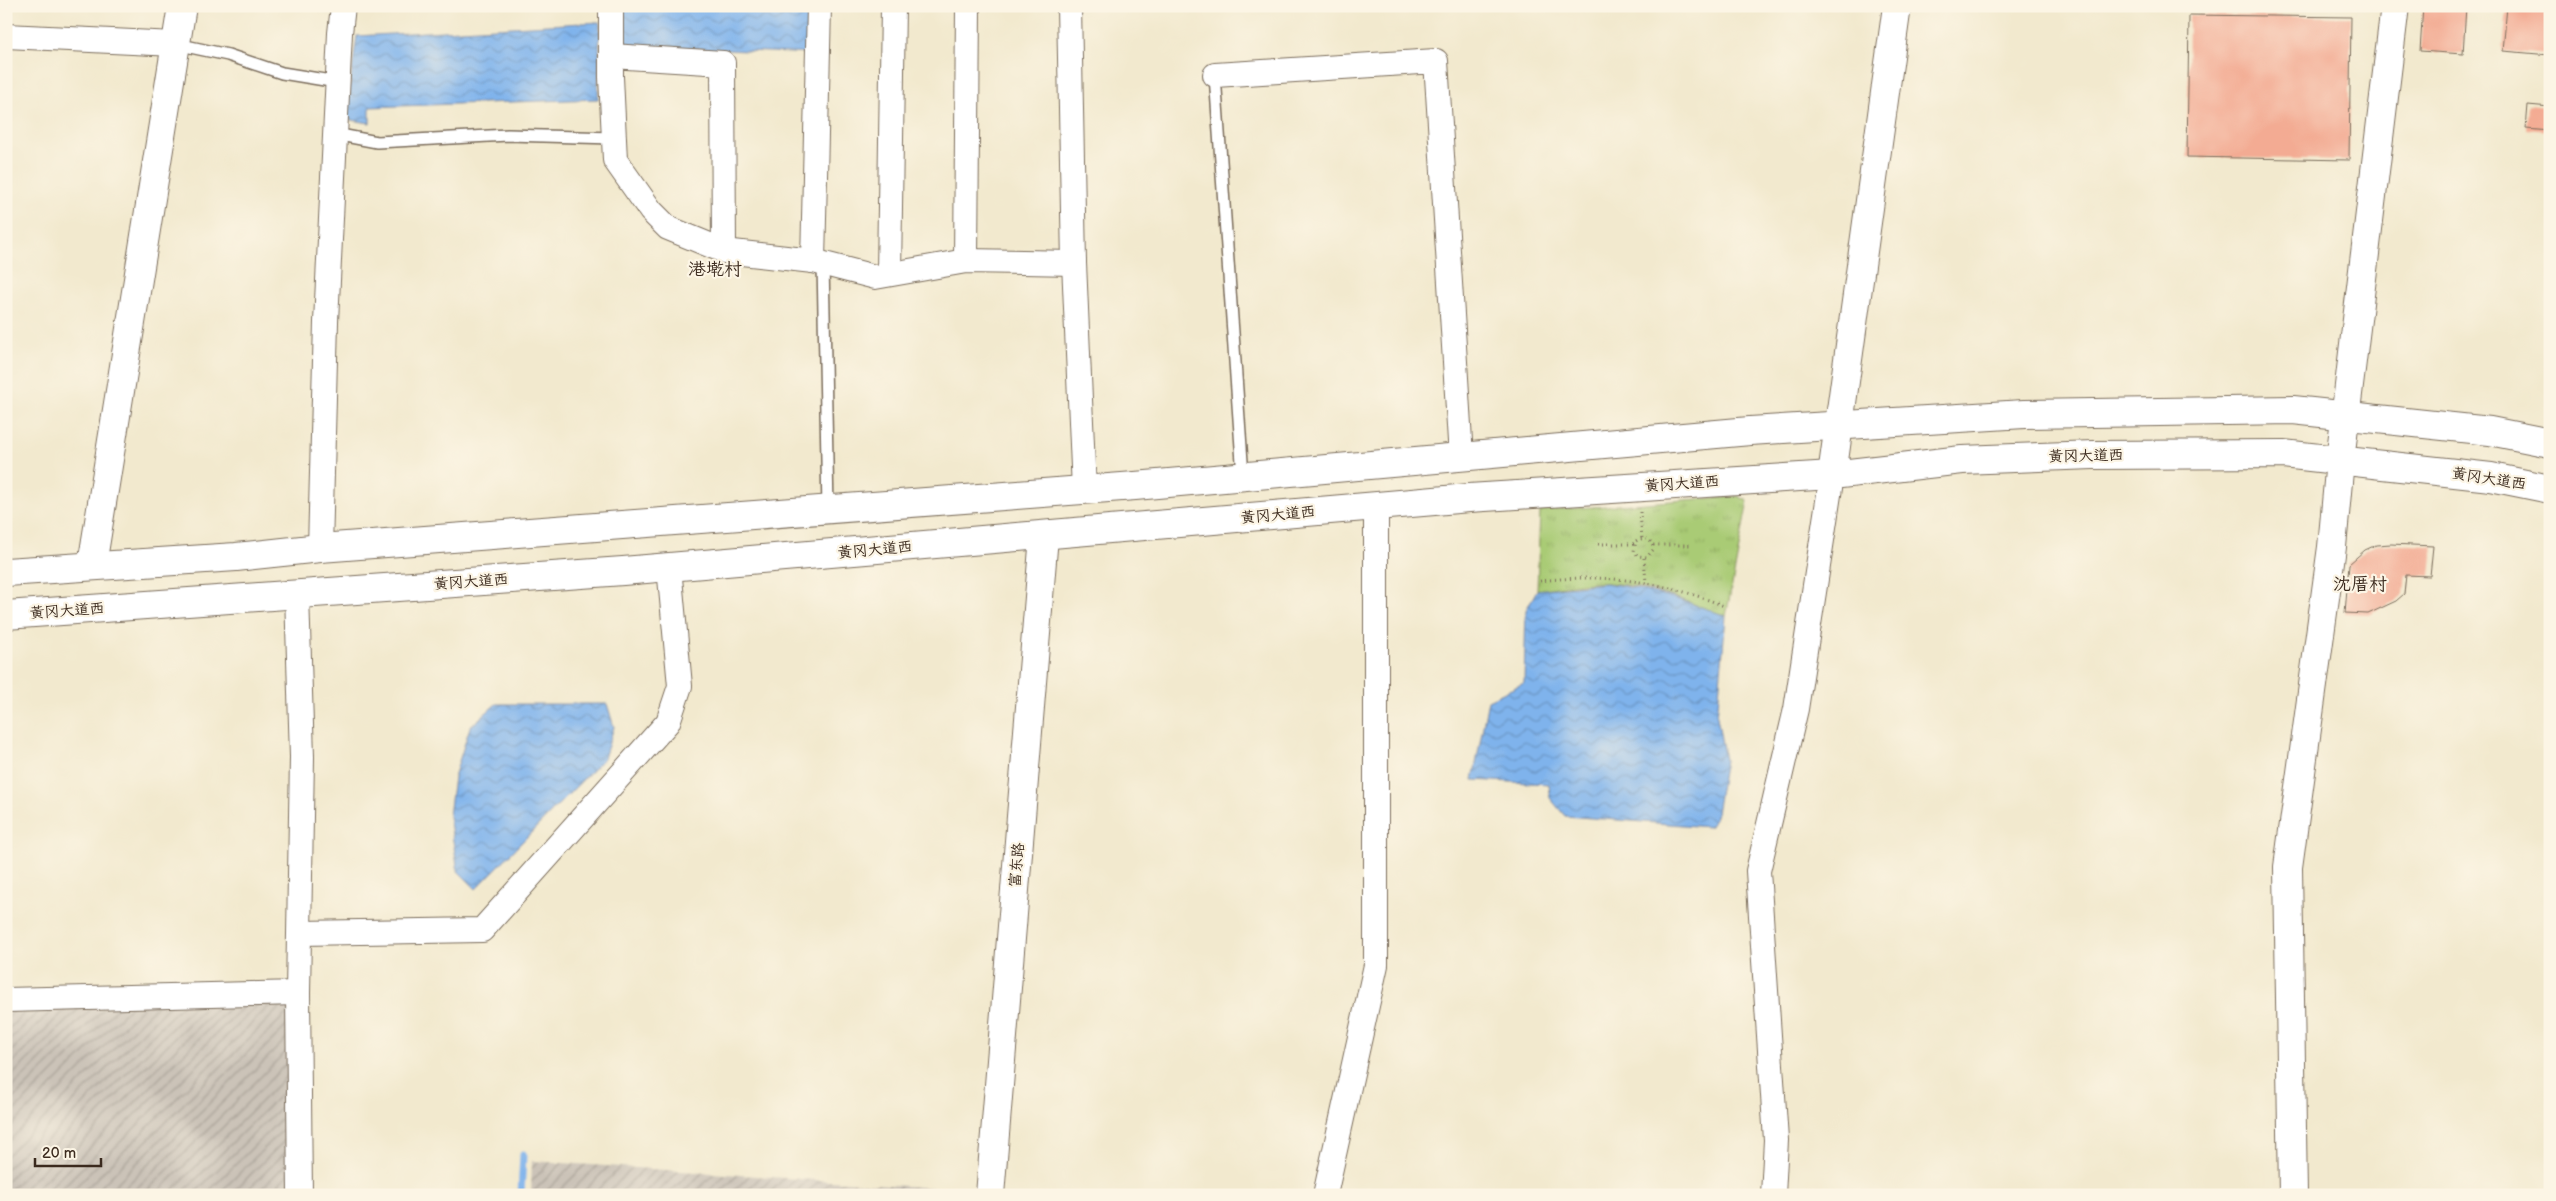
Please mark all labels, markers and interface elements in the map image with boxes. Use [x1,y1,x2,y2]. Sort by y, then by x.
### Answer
district label: 港墘村 [688,259,742,280]
street label: 黄冈大道西 [2048,446,2124,466]
street label: 黄冈大道西 [2450,464,2528,494]
street label: 黄冈大道西 [1644,472,1720,496]
street label: 黄冈大道西 [1240,502,1316,528]
street label: 黄冈大道西 [837,537,913,563]
street label: 黄冈大道西 [433,570,509,594]
district label: 沈厝村 [2333,574,2387,595]
street label: 黄冈大道西 [29,599,105,623]
street label: 富东路 [1006,842,1028,888]
scale bar [35,1136,101,1168]
text: 20 m [42,1144,76,1163]

